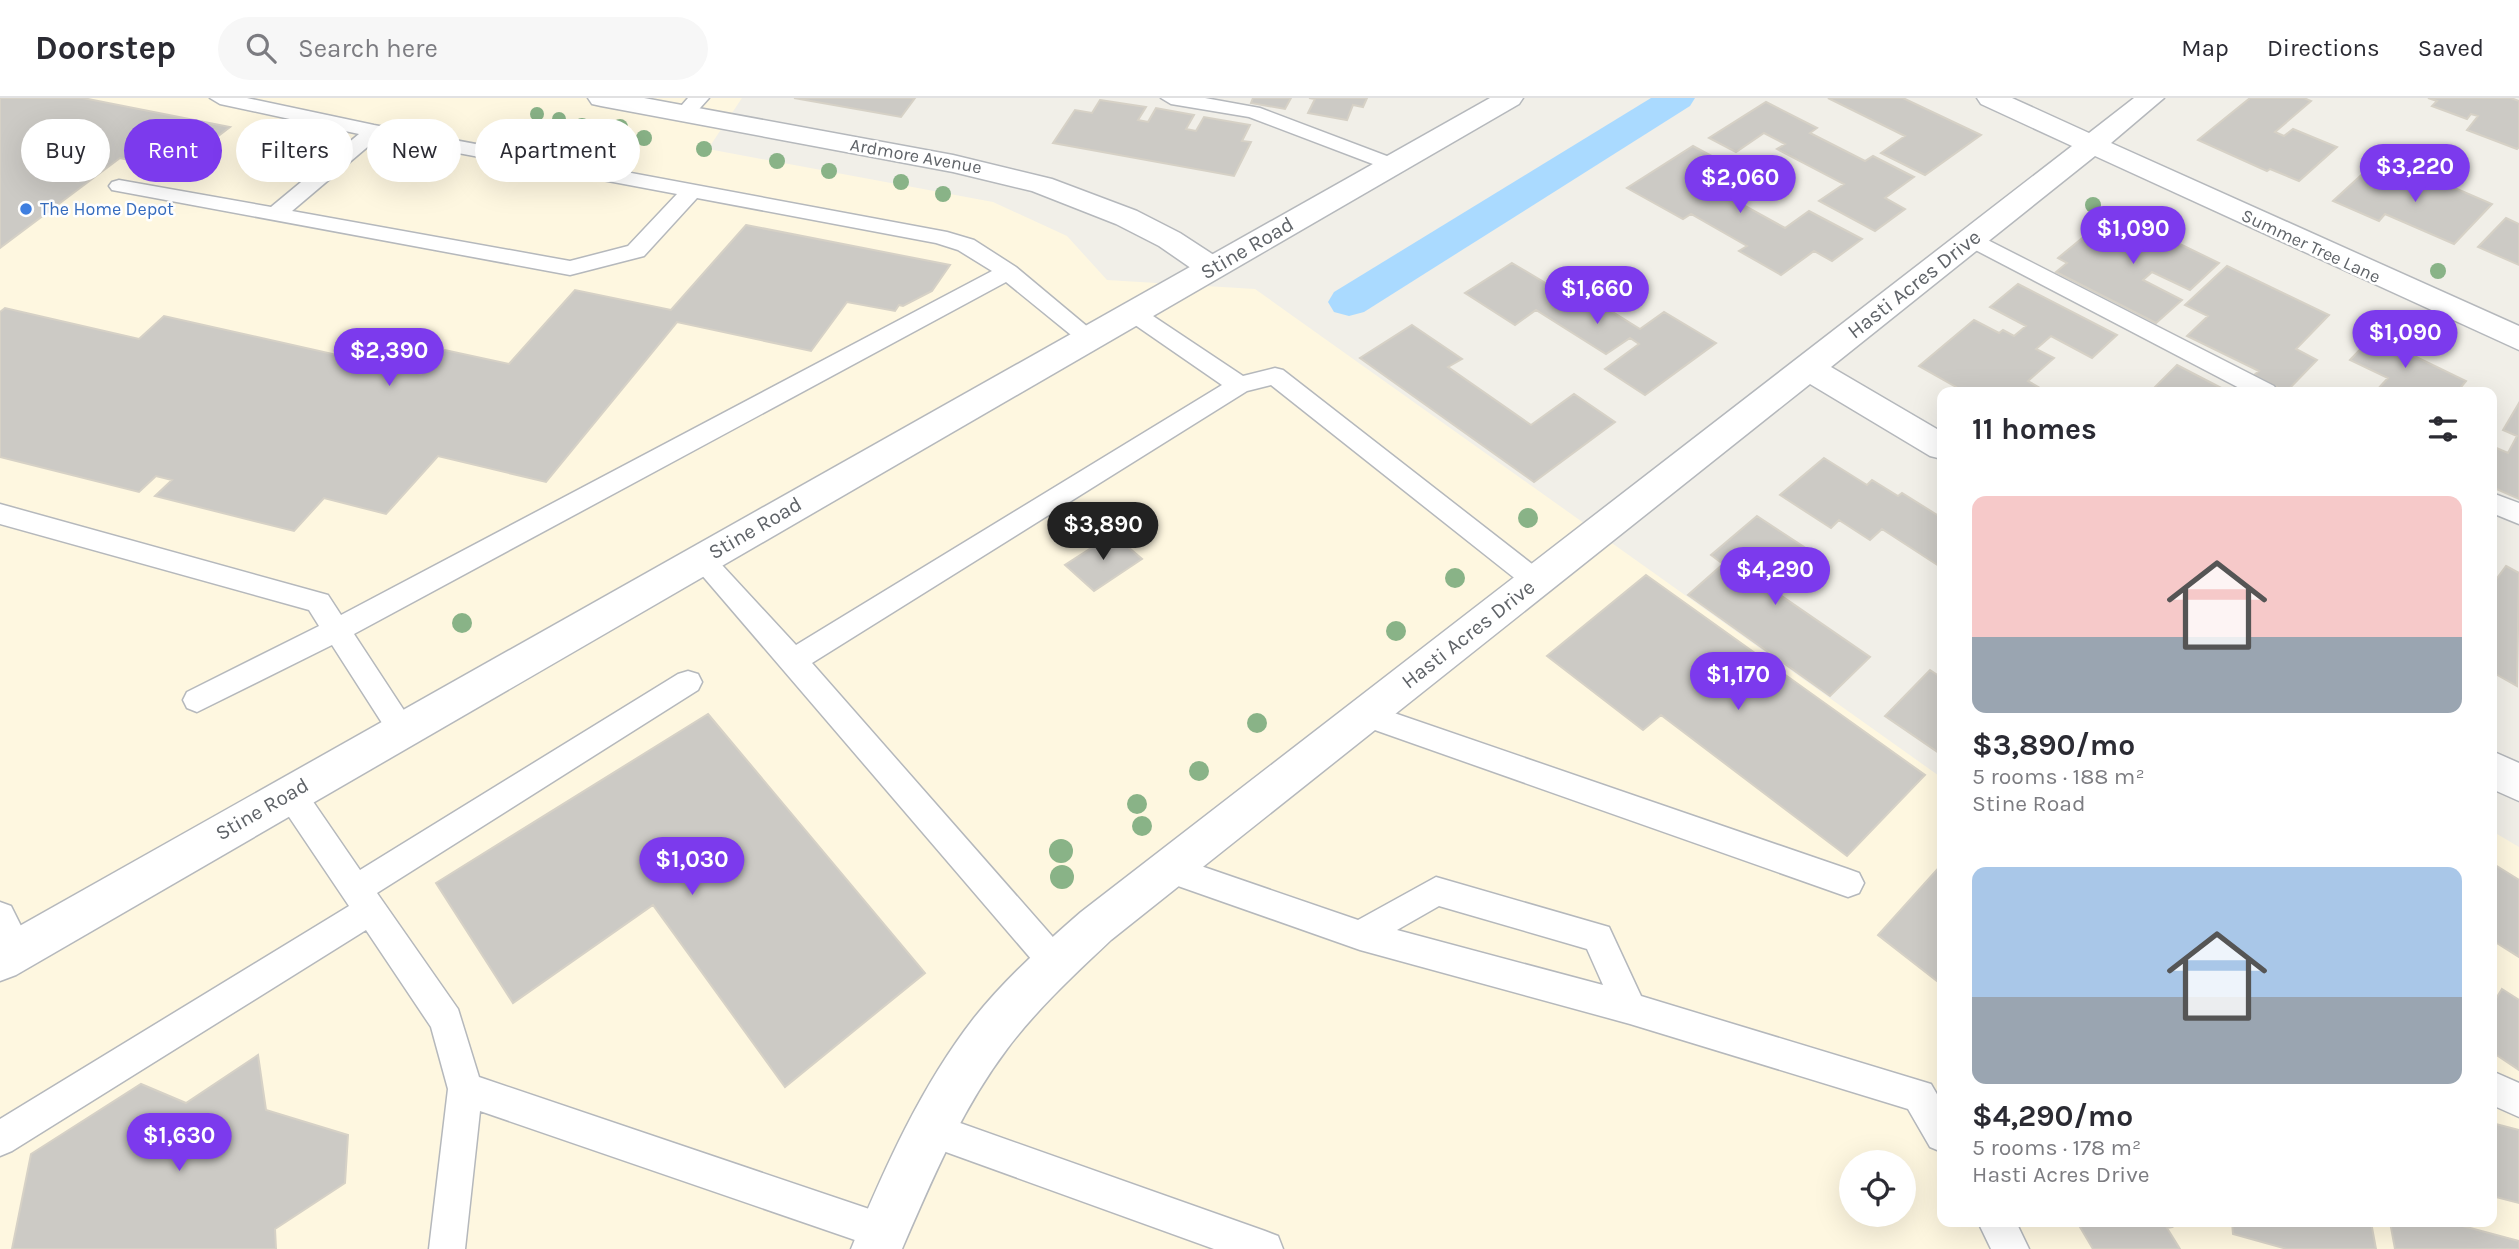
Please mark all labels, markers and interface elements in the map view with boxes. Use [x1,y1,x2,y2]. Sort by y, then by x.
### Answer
search box [218,17,708,80]
text: Doorstep [35,29,176,67]
icon: search [242,29,280,67]
text: Search here [298,33,438,64]
text: Map [2181,34,2229,62]
text: Directions [2267,34,2380,62]
text: Saved [2418,34,2484,62]
chip: Buy [21,119,110,182]
chip: Rent [124,119,222,182]
chip: Filters [236,119,353,182]
chip: New [367,119,461,182]
chip: Apartment [475,119,640,182]
street label: Ardmore Avenue [848,134,984,178]
pin: $3,220 [2358,144,2472,204]
text: $3,220 [2376,153,2454,180]
pin: $2,060 [1683,156,1797,215]
text: $2,060 [1701,164,1779,191]
place label: The Home Depot [40,198,174,220]
marker: The Home Depot [18,201,34,217]
street label: Summer Tree Lane [2238,204,2384,288]
pin: $1,090 [2076,206,2190,266]
street label: Stine Road [1196,212,1298,284]
text: $1,090 [2097,215,2170,242]
street label: Hasti Acres Drive [1843,225,1985,343]
pin: $1,660 [1540,266,1654,326]
text: $1,660 [1561,275,1633,302]
pin: $1,090 [2348,310,2462,370]
text: $1,090 [2369,319,2442,346]
pin: $2,390 [332,328,446,388]
text: $2,390 [350,337,428,364]
icon: filters [2424,410,2462,448]
text: 11 homes [1972,411,2097,447]
street label: Stine Road [704,492,806,564]
pin: $3,890 [1046,503,1160,562]
text: $3,890 [1063,511,1143,538]
icon: home [2154,542,2280,668]
pin: $4,290 [1718,547,1832,607]
text: $4,290 [1736,556,1814,583]
street label: Hasti Acres Drive [1397,575,1539,693]
pin: $1,170 [1681,652,1795,712]
text: $1,170 [1706,661,1770,688]
text: $3,890/mo [1972,727,2135,763]
text: 5 rooms · 188 m² [1972,763,2145,790]
street label: Stine Road [211,773,313,845]
text: Stine Road [1972,790,2086,817]
pin: $1,030 [635,838,749,897]
text: $1,030 [655,846,729,873]
icon: home [2154,913,2280,1039]
text: $4,290/mo [1972,1098,2133,1134]
pin: $1,630 [122,1114,236,1173]
text: $1,630 [143,1122,215,1149]
text: 5 rooms · 178 m² [1972,1134,2141,1161]
map controls [1839,1150,1916,1227]
button: locate [1839,1150,1916,1227]
text: Hasti Acres Drive [1972,1161,2150,1188]

